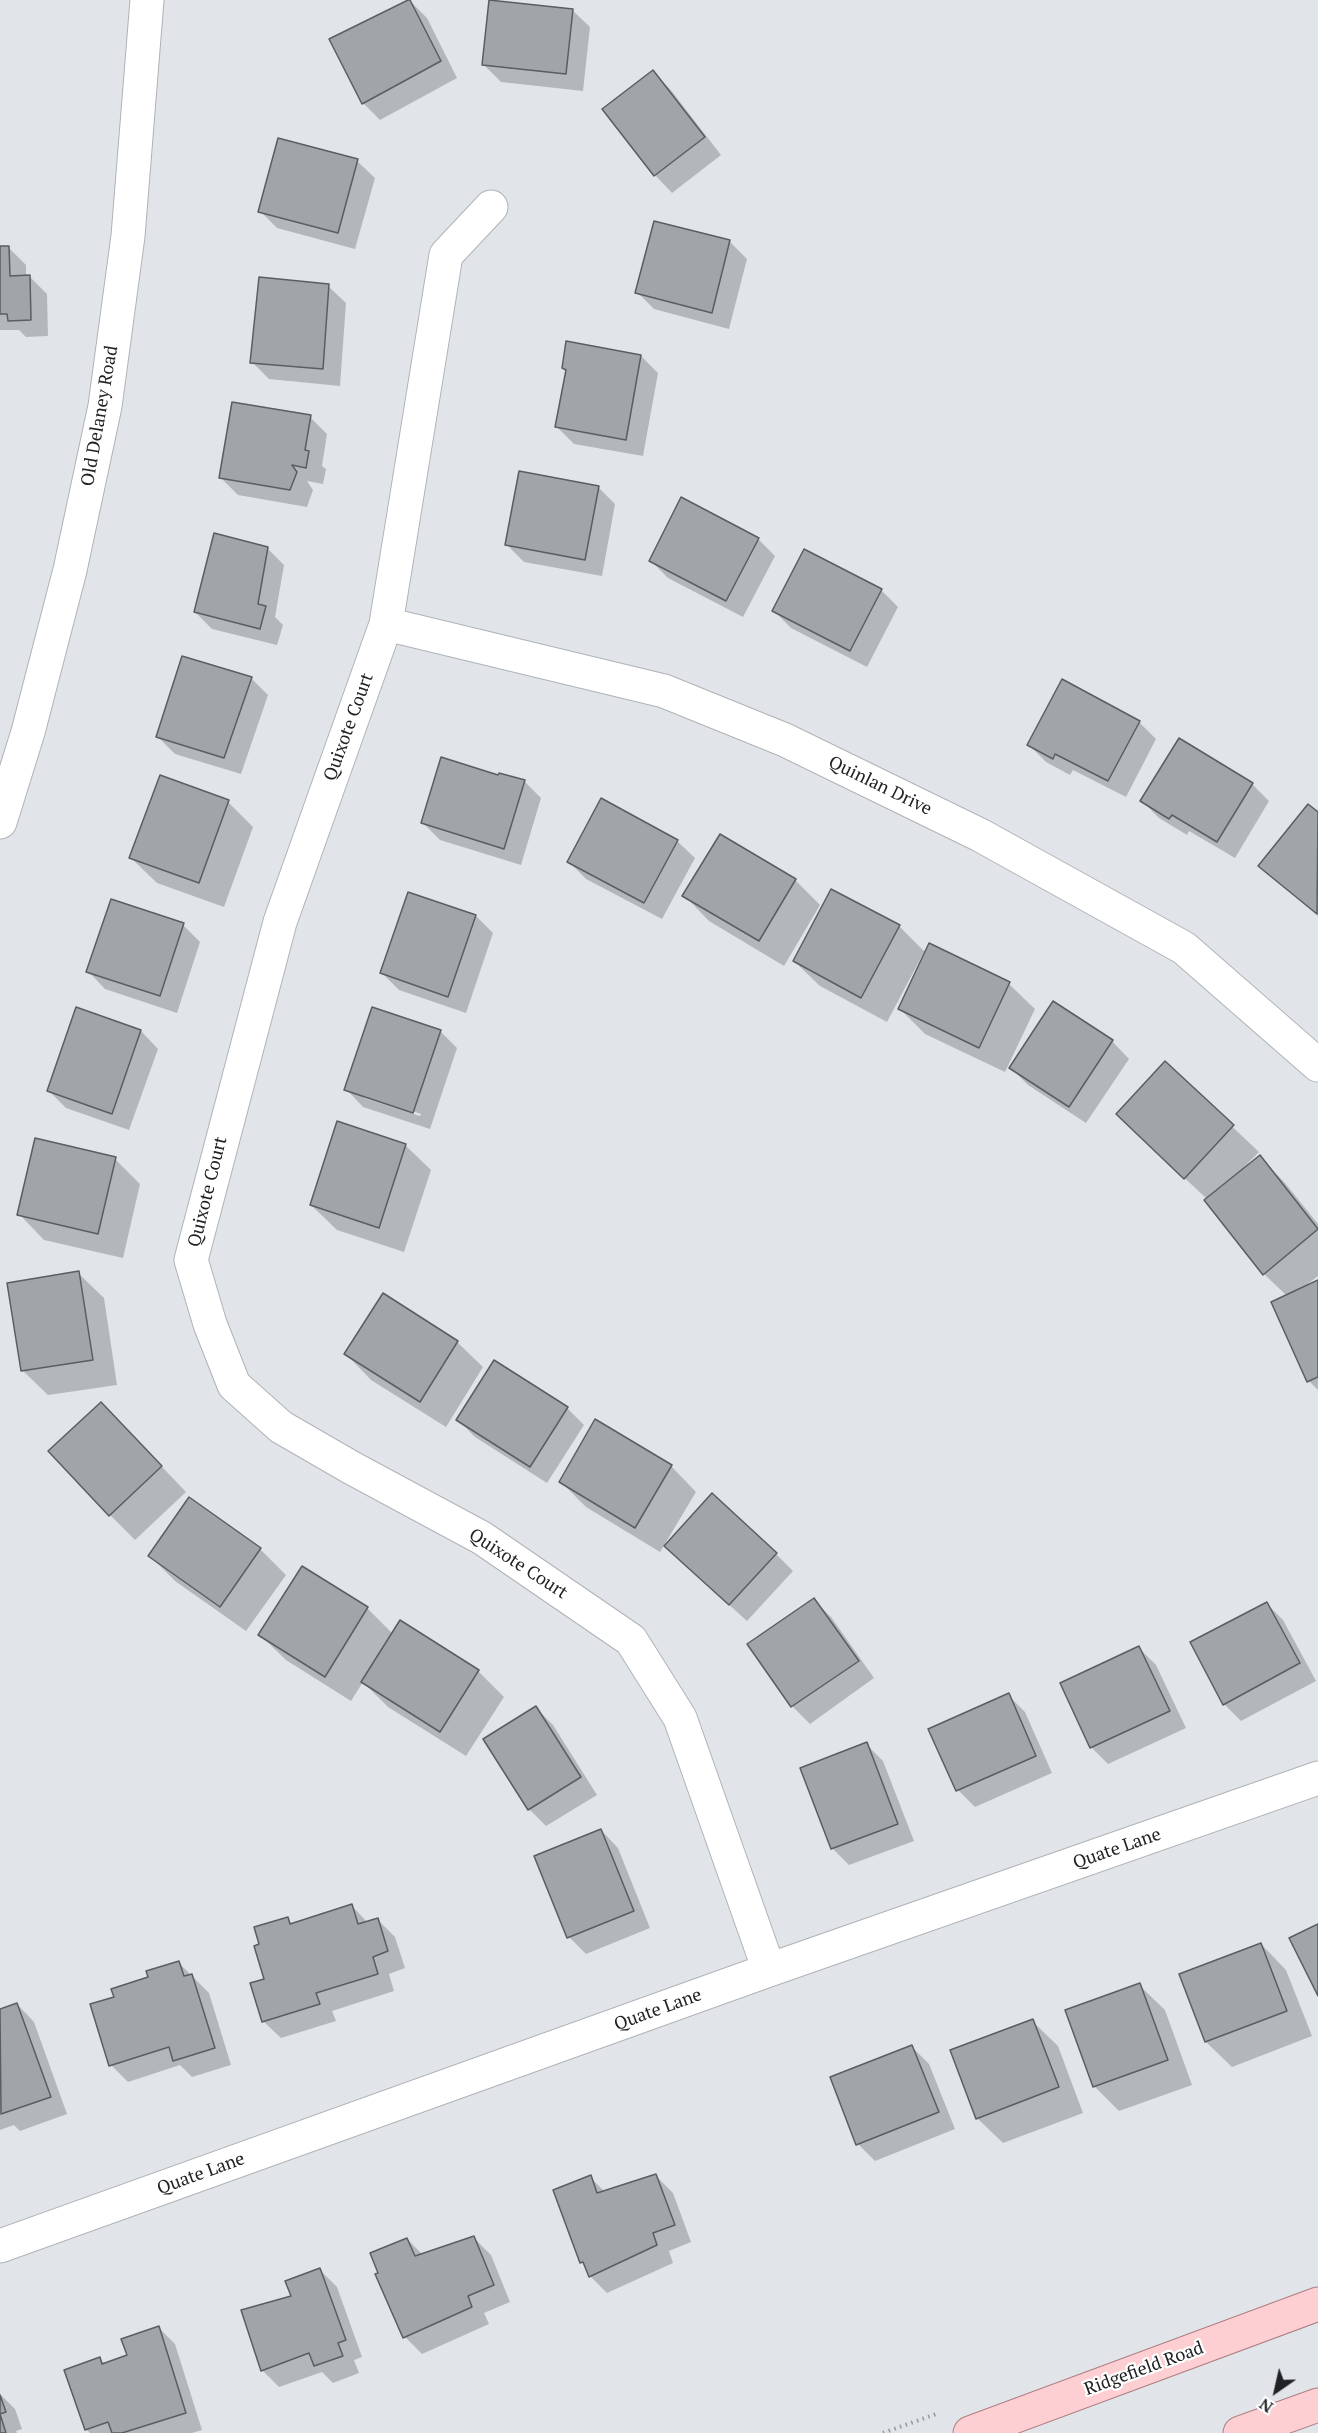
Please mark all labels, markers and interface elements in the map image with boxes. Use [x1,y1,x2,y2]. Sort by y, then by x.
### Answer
street label: Old Delaney Road [77,344,123,488]
street label: Quixote Court [320,670,378,784]
street label: Quinlan Drive [825,752,935,820]
street label: Quixote Court [184,1135,232,1249]
street label: Quixote Court [465,1524,571,1604]
street label: Quate Lane [1070,1824,1164,1874]
street label: Quate Lane [611,1984,705,2036]
street label: Quate Lane [154,2148,248,2200]
street label: Ridgefield Road [1081,2337,1207,2401]
north arrow [1246,2361,1306,2421]
text: N [1255,2393,1277,2418]

